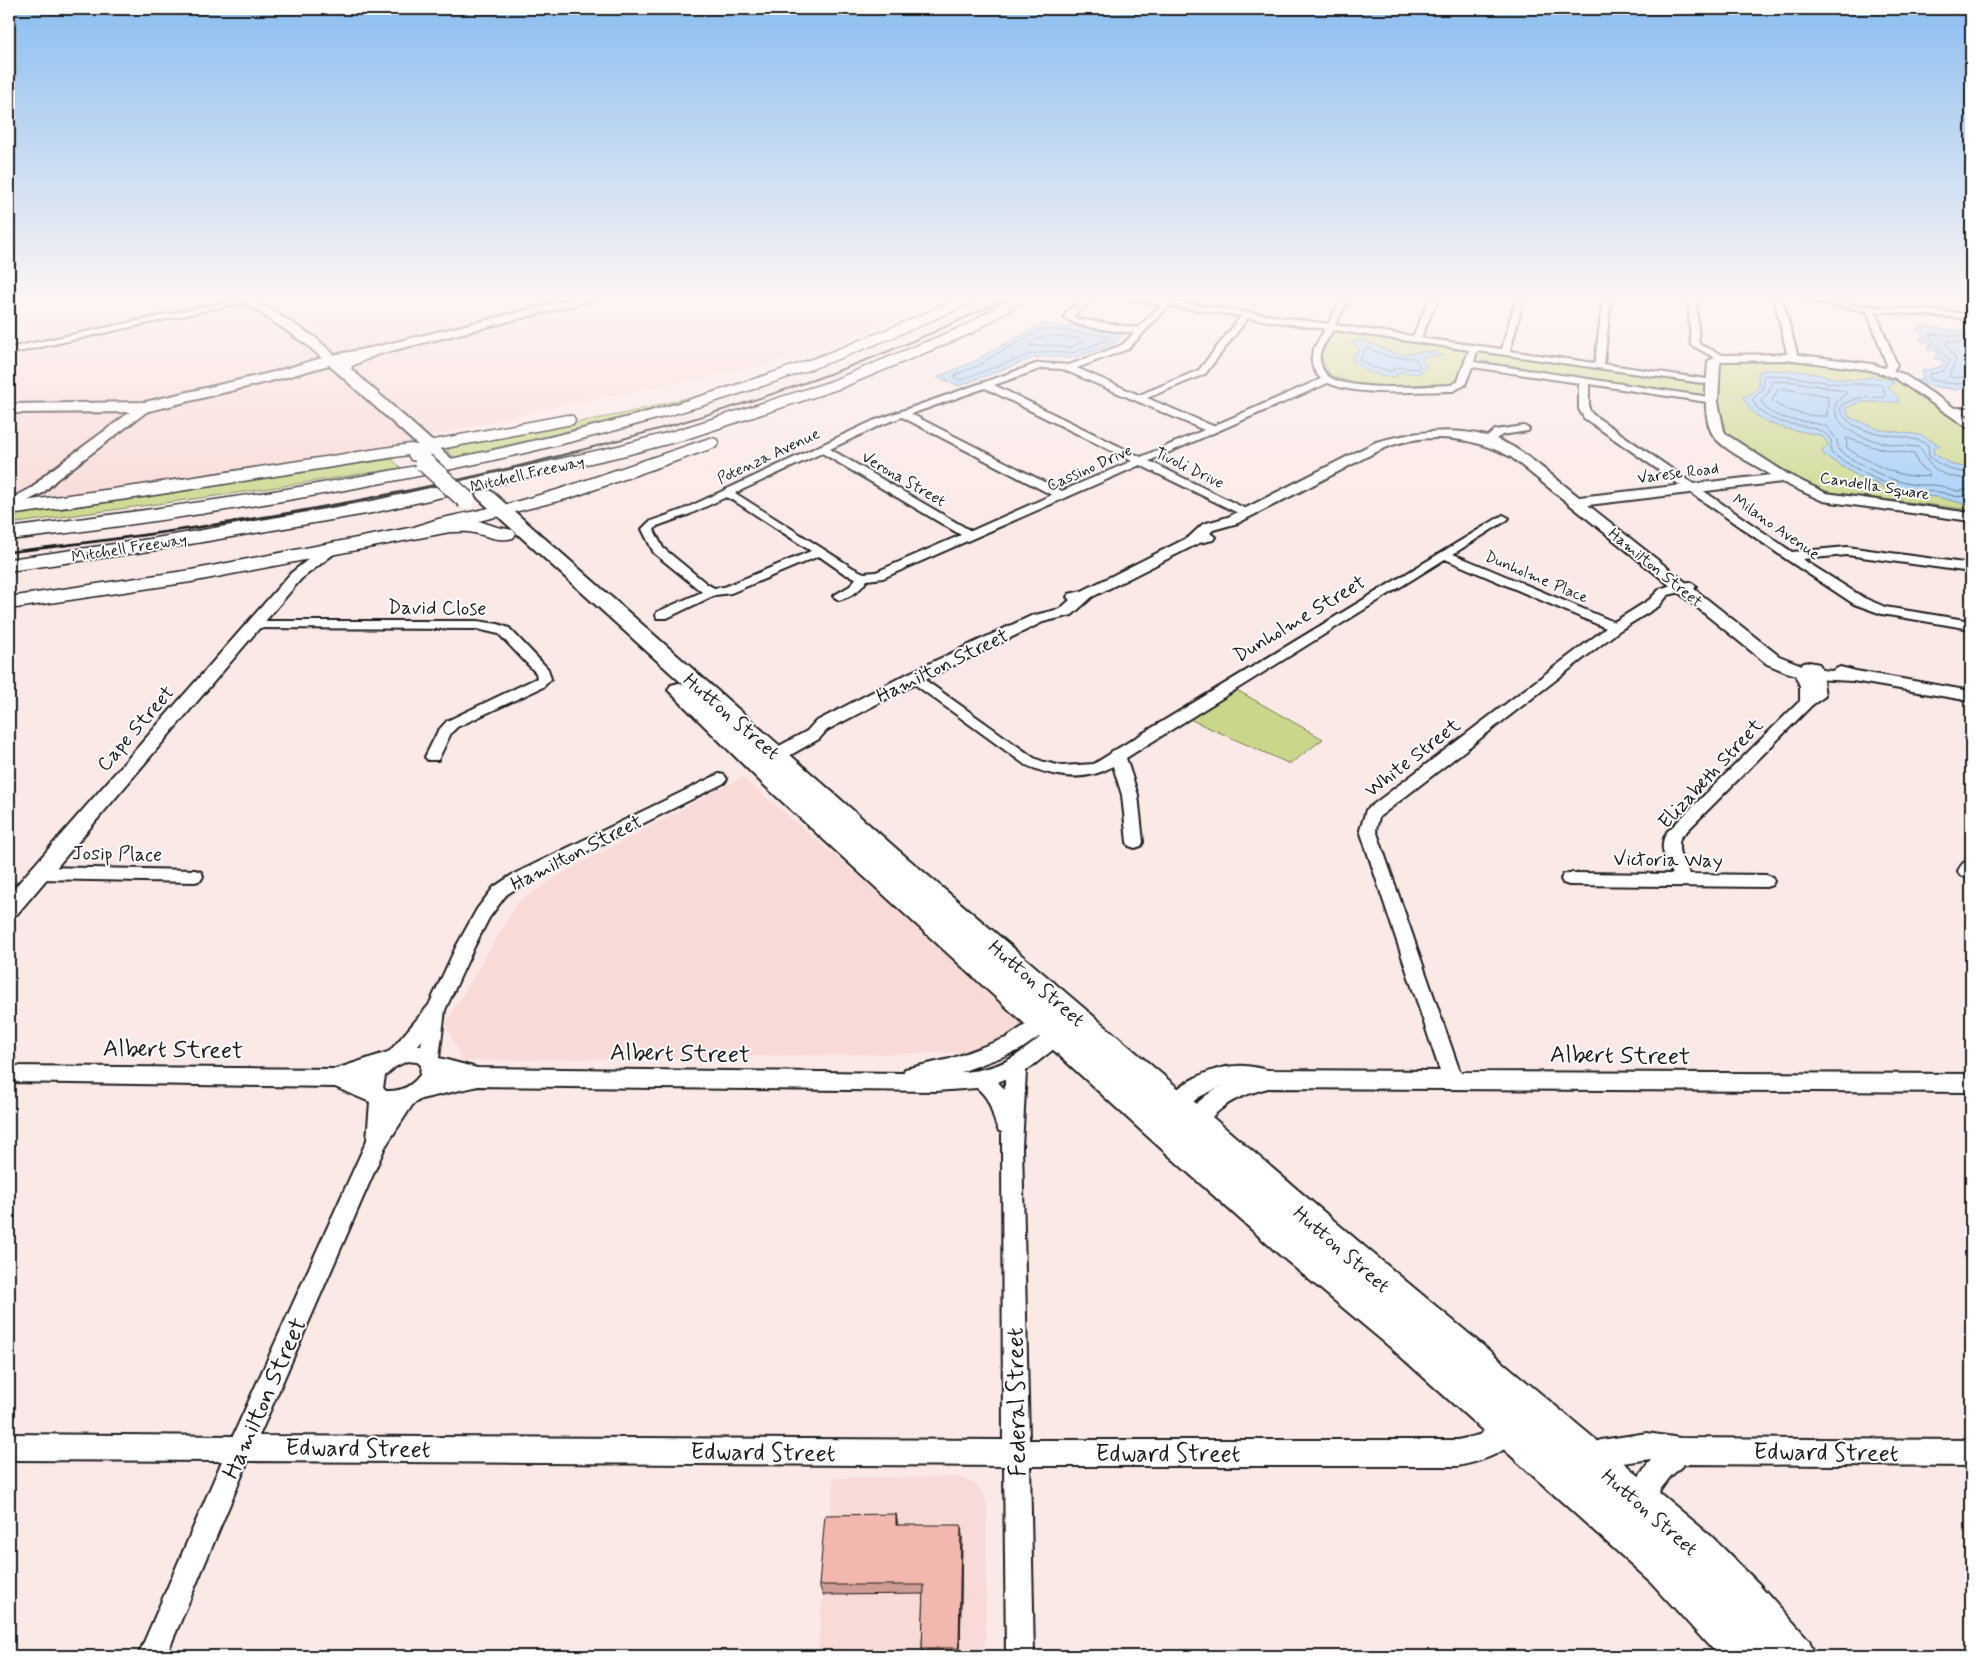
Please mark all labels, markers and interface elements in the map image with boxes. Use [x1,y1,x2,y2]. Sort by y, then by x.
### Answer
street label: Potenza Avenue [714,423,824,489]
street label: Cassino Drive [1044,440,1136,497]
street label: Tivoli Drive [1151,443,1227,494]
street label: Verona Street [857,447,949,512]
street label: Mitchell Freeway [468,451,587,498]
street label: Varese Road [1636,458,1720,489]
street label: Candella Square [1818,467,1932,506]
street label: Milano Avenue [1728,489,1824,565]
street label: Hamilton Street [1604,524,1707,613]
street label: Mitchell Freeway [70,529,189,568]
street label: Dunholme Place [1482,546,1592,609]
street label: Dunholme Street [1229,569,1371,669]
street label: David Close [387,594,487,623]
street label: Hamilton Street [872,623,1014,710]
street label: Hutton Street [677,668,785,767]
street label: Cape Street [91,680,181,778]
street label: White Street [1359,712,1467,804]
street label: Elizabeth Street [1653,713,1770,835]
street label: Hamilton Street [506,809,647,898]
street label: Josip Place [72,840,162,869]
street label: Victoria Way [1613,846,1723,875]
street label: Hutton Street [982,935,1090,1034]
street label: Albert Street [103,1034,243,1067]
street label: Albert Street [610,1038,750,1071]
street label: Albert Street [1550,1040,1690,1073]
street label: Hutton Street [1287,1201,1395,1300]
street label: Hamilton Street [216,1313,315,1484]
street label: Federal Street [1001,1327,1034,1477]
street label: Edward Street [285,1433,431,1466]
street label: Edward Street [690,1437,836,1470]
street label: Edward Street [1753,1437,1899,1470]
street label: Edward Street [1095,1439,1241,1470]
street label: Hutton Street [1595,1464,1703,1563]

